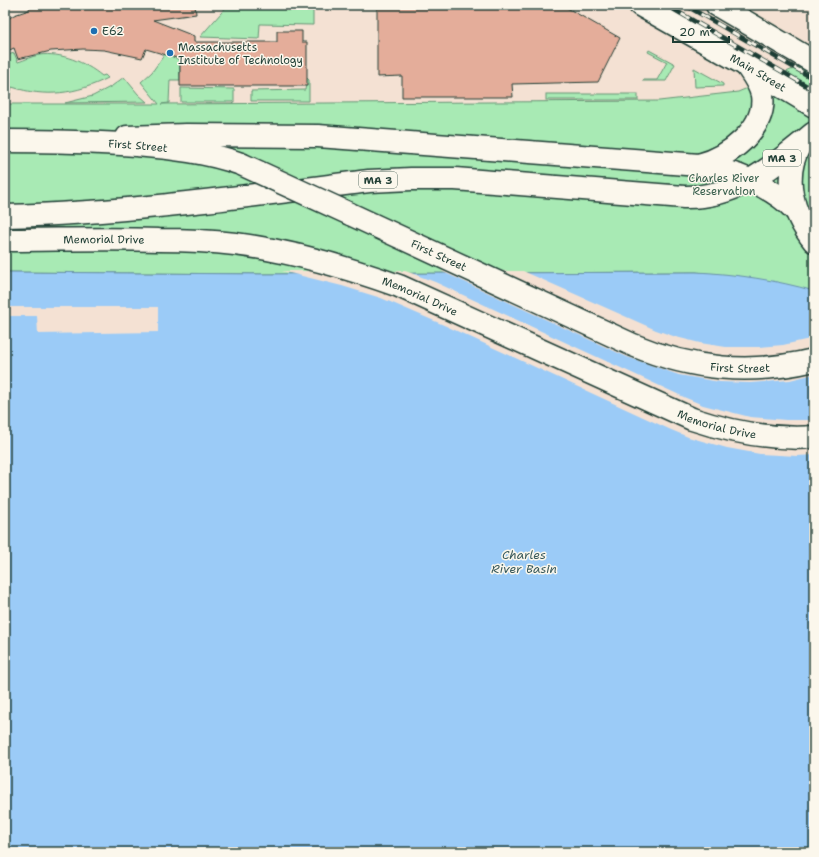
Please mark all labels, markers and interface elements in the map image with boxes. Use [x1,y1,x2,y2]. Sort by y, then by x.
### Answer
scale bar [673,18,729,44]
place label: E62 [102,24,124,39]
text: 20 m [679,24,710,40]
marker: E62 [89,26,99,36]
place label: Massachusetts Institute of Technology [178,40,303,68]
marker: Massachusetts Institute of Technology [165,48,175,58]
street label: Main Street [727,50,789,96]
street label: First Street [108,136,169,156]
road number: MA 3 [763,150,801,166]
park label: Charles River Reservation [689,171,759,199]
road number: MA 3 [359,172,397,188]
street label: Memorial Drive [63,232,145,248]
street label: First Street [408,236,469,275]
street label: Memorial Drive [380,274,460,320]
street label: First Street [709,359,771,376]
street label: Memorial Drive [675,406,757,443]
water label: Charles River Basin [491,547,557,577]

